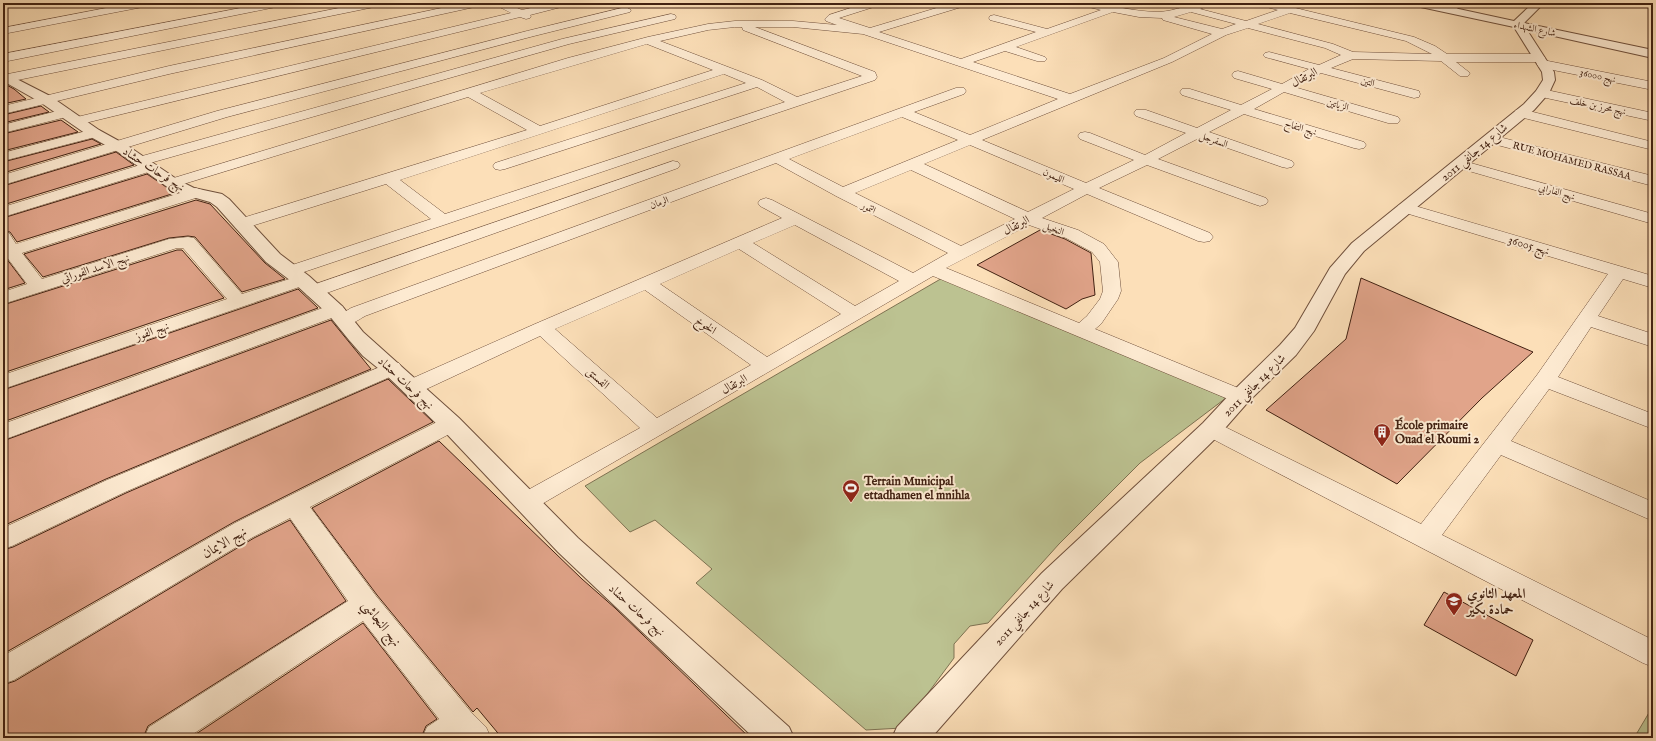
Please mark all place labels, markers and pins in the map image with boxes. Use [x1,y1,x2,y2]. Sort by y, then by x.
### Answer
place label: École primaire Ouad el Roumi 2 [1395,417,1480,447]
building icon: École primaire Ouad el Roumi 2 [1372,422,1392,447]
place label: Terrain Municipal ettadhamen el mnihla [863,474,971,503]
sports icon: Terrain Municipal ettadhamen el mnihla [841,478,861,503]
place label: المعهد الثانوي حمادة بكير [1465,585,1526,619]
school or university icon: المعهد الثانوي حمادة بكير [1444,591,1464,616]

